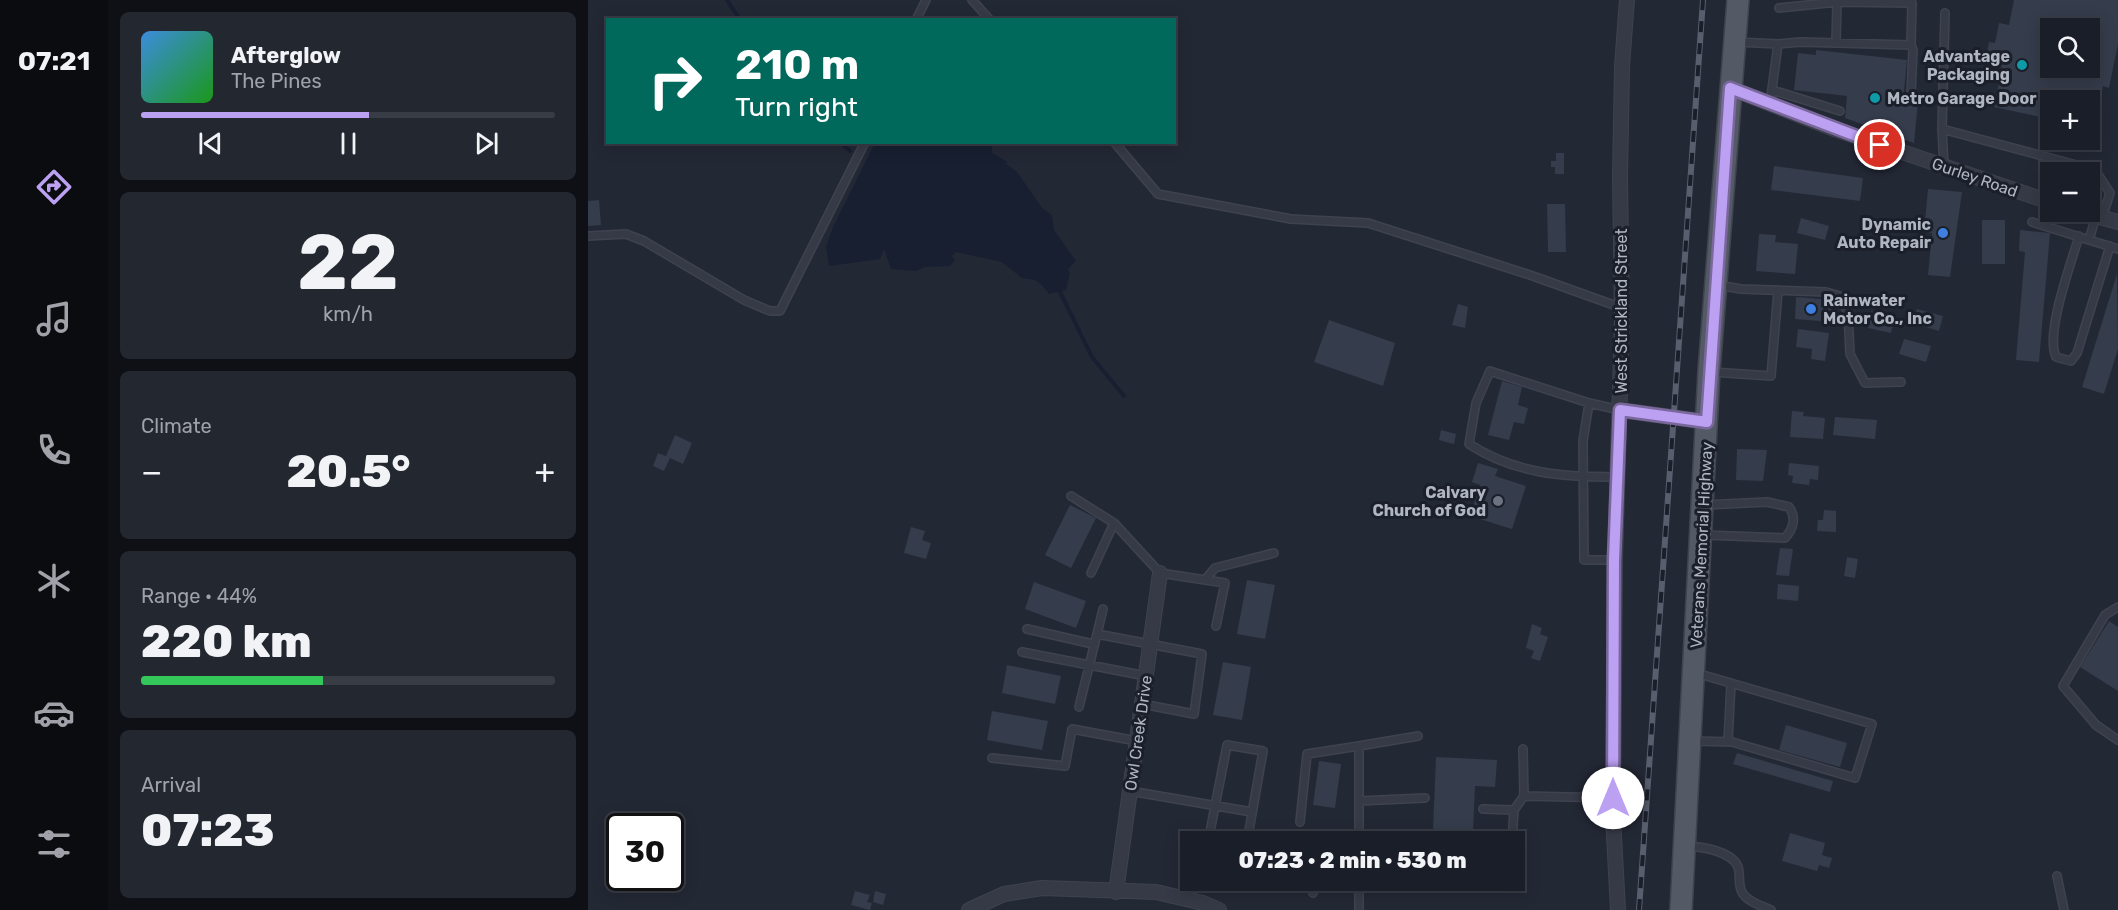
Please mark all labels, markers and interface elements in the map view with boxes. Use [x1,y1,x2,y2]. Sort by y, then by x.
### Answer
map controls [2040,18,2100,222]
button: search [2040,18,2100,78]
text: 210 m [735,40,859,90]
text: Afterglow [231,42,341,69]
icon: right [636,42,714,120]
text: 07:21 [18,45,90,77]
place label: Advantage Packaging [1923,47,2010,84]
marker: Advantage Packaging [2015,58,2029,72]
text: The Pines [231,69,322,93]
place label: Metro Garage Door [1887,89,2037,108]
button: + [2040,90,2100,150]
text: Turn right [735,91,858,123]
marker: Metro Garage Door [1868,91,1882,105]
pin [1854,119,1905,170]
icon: previous [194,127,227,160]
icon: pause [332,127,365,160]
icon: next [470,127,503,160]
icon: arrive [1863,128,1896,161]
street label: Gurley Road [1929,154,2020,201]
button: − [2040,162,2100,222]
icon: directions [33,166,75,208]
place label: Dynamic Auto Repair [1837,215,1932,252]
text: 22 [297,216,399,309]
marker: Dynamic Auto Repair [1936,226,1950,240]
street label: West Strickland Street [1612,228,1631,394]
place label: Rainwater Motor Co., Inc [1823,291,1932,328]
icon: music [33,298,75,340]
text: km/h [323,302,373,326]
marker: Rainwater Motor Co., Inc [1804,302,1818,316]
text: Climate [141,414,212,438]
icon: phone [33,429,75,471]
street label: Veterans Memorial Highway [1687,441,1716,649]
text: 20.5° [286,445,411,498]
text: − [141,452,162,491]
text: + [534,452,555,491]
place label: Calvary Church of God [1372,483,1486,520]
marker: Calvary Church of God [1491,494,1505,508]
icon: climate [33,560,75,602]
text: Range · 44% [141,584,257,608]
text: 220 km [141,615,312,668]
street label: Owl Creek Drive [1121,674,1156,792]
icon: car [33,692,75,734]
position arrow [1581,766,1645,830]
text: Arrival [141,773,201,797]
text: 07:23 [141,804,274,857]
speed limit sign: 30 [606,813,684,891]
icon: filters [33,823,75,865]
text: 07:23 · 2 min · 530 m [1238,847,1467,874]

